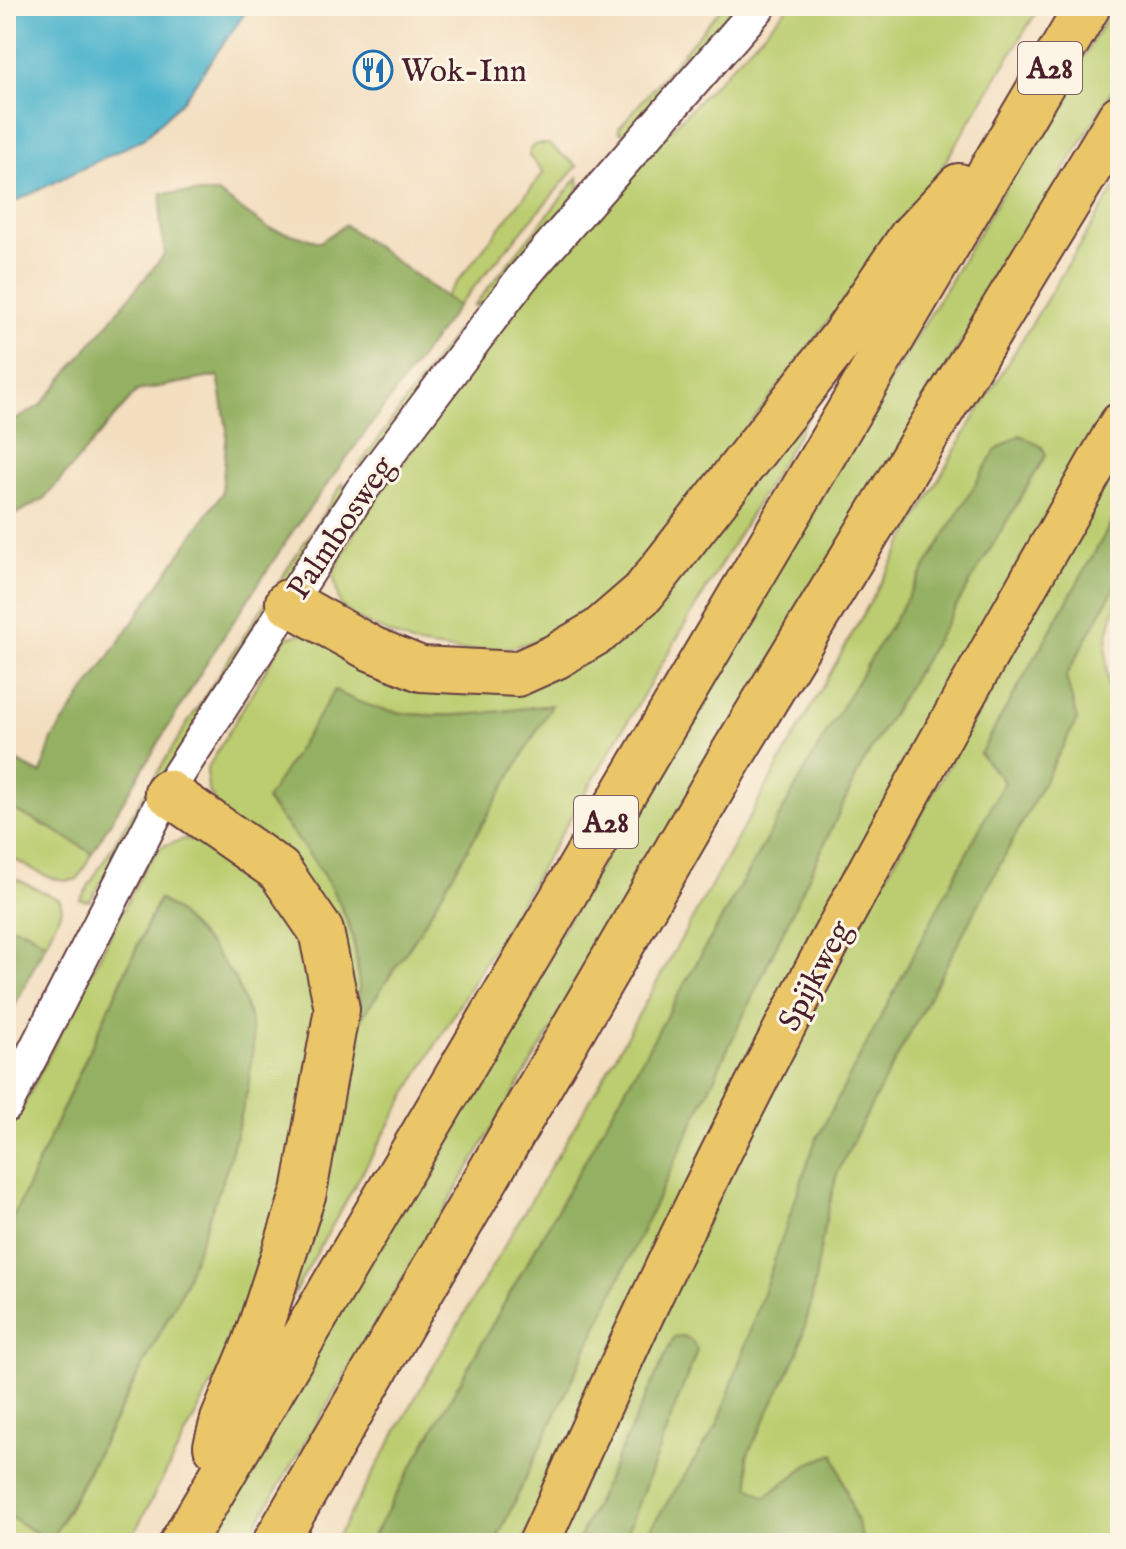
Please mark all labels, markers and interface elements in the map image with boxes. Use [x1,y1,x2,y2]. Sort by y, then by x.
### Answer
road number: A28 [1018,42,1082,94]
restaurant icon: Wok-Inn [352,49,394,91]
place label: Wok-Inn [401,52,527,93]
street label: Palmbosweg [279,448,405,608]
road number: A28 [574,796,638,848]
street label: Spijkweg [770,913,863,1039]

